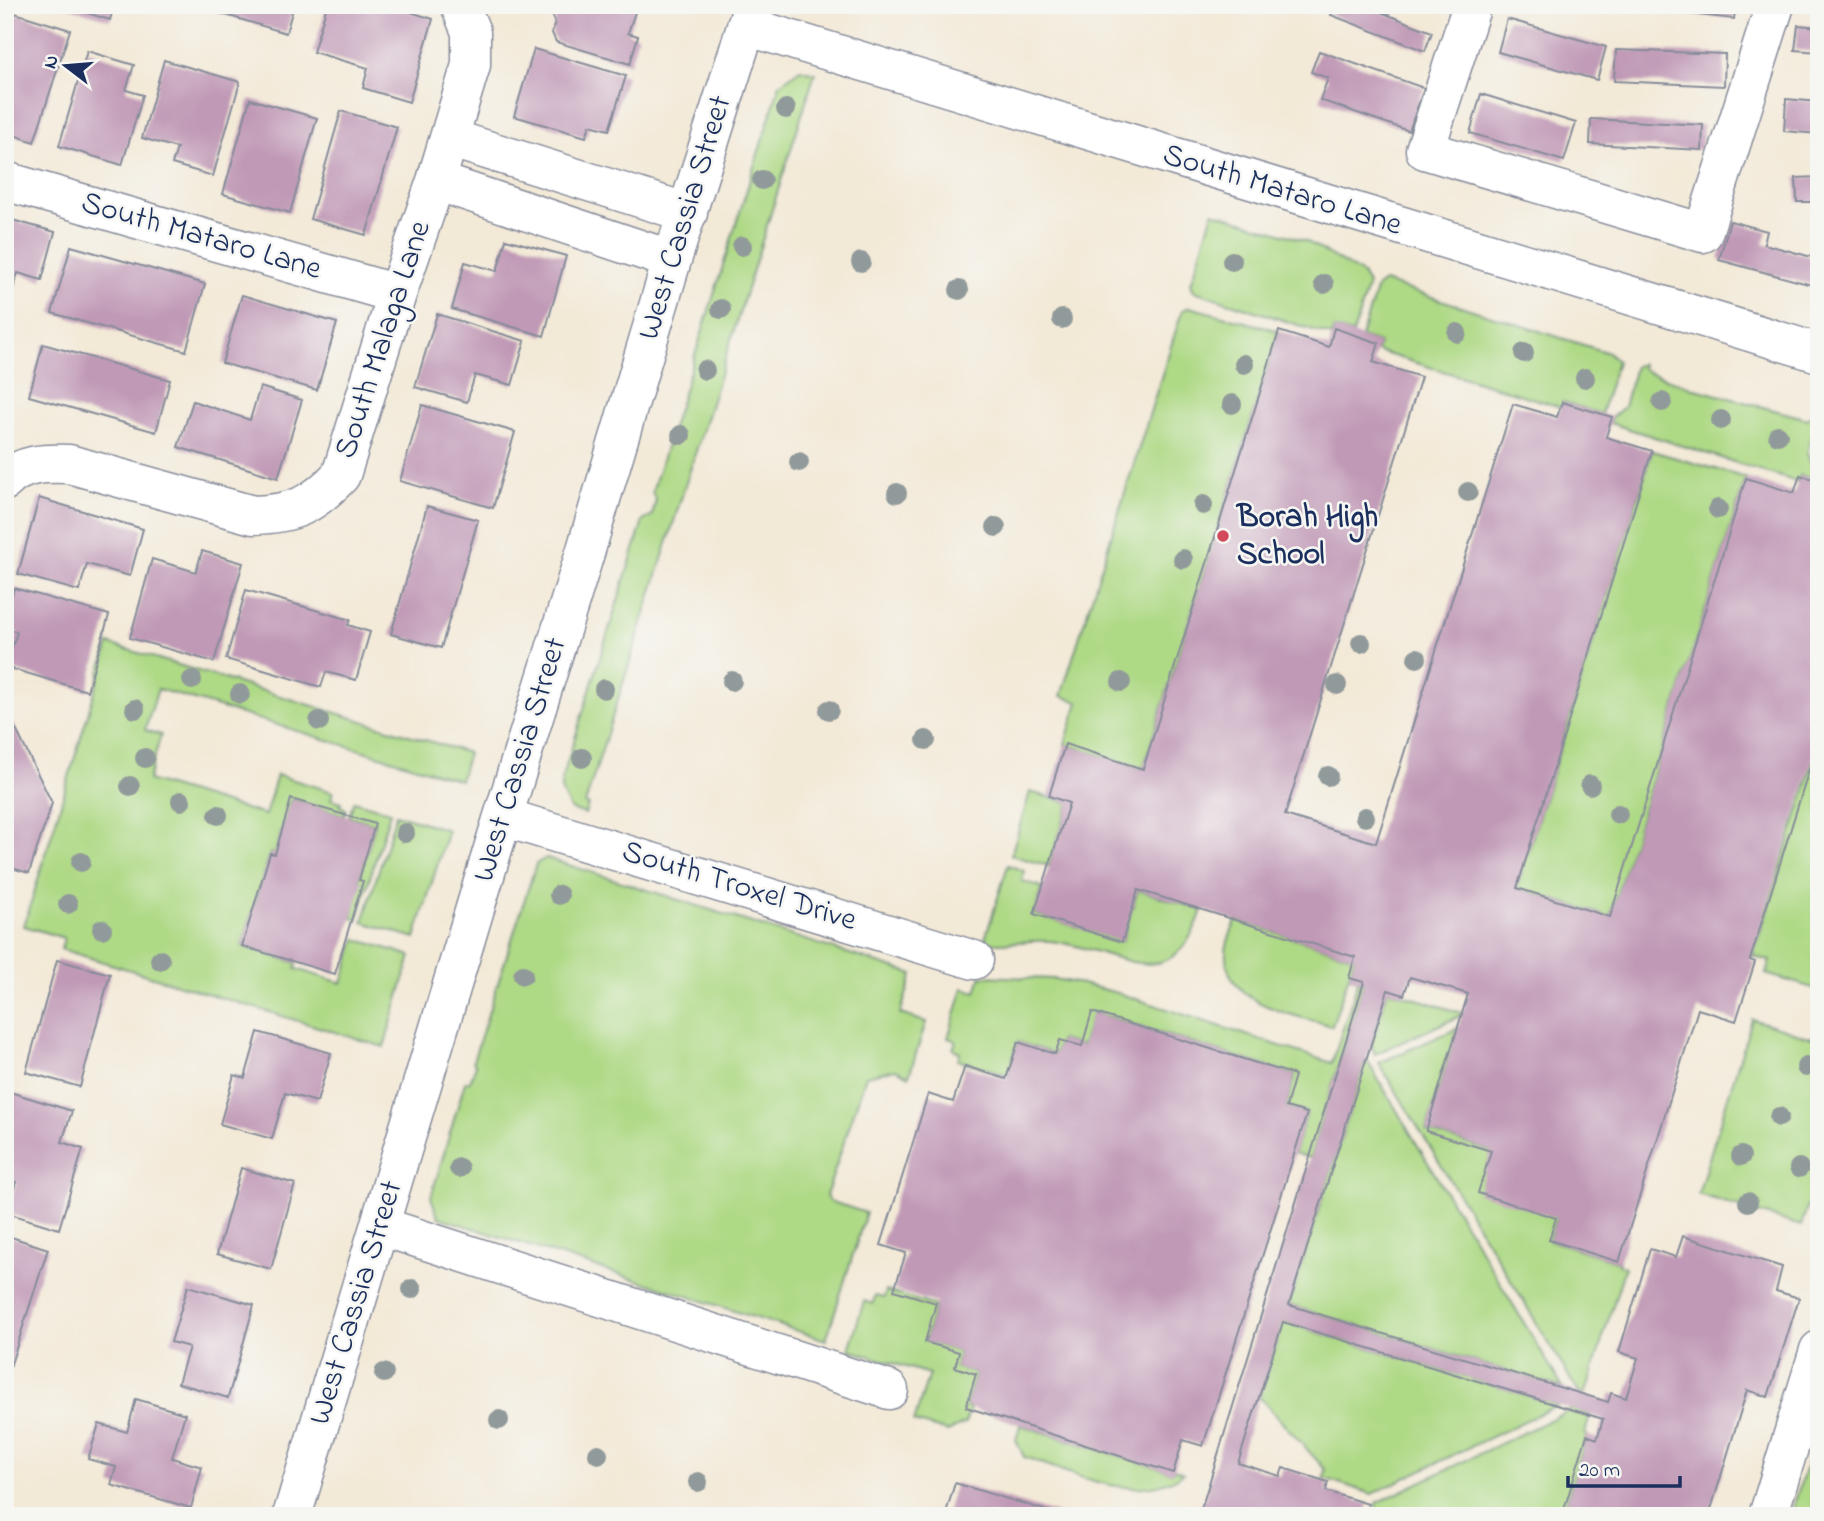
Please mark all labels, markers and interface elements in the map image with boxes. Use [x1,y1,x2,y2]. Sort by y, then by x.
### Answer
north arrow [32,32,102,102]
text: N [37,52,67,72]
street label: West Cassia Street [627,90,746,346]
street label: South Mataro Lane [1157,132,1408,250]
street label: South Mataro Lane [75,180,327,294]
street label: South Malaga Lane [323,214,445,465]
place label: Borah High School [1235,495,1378,579]
marker: Borah High School [1215,528,1231,544]
street label: West Cassia Street [462,632,581,888]
street label: South Troxel Drive [616,829,863,945]
street label: West Cassia Street [298,1175,417,1431]
scale bar [1568,1444,1680,1488]
text: 20 m [1579,1456,1620,1486]

